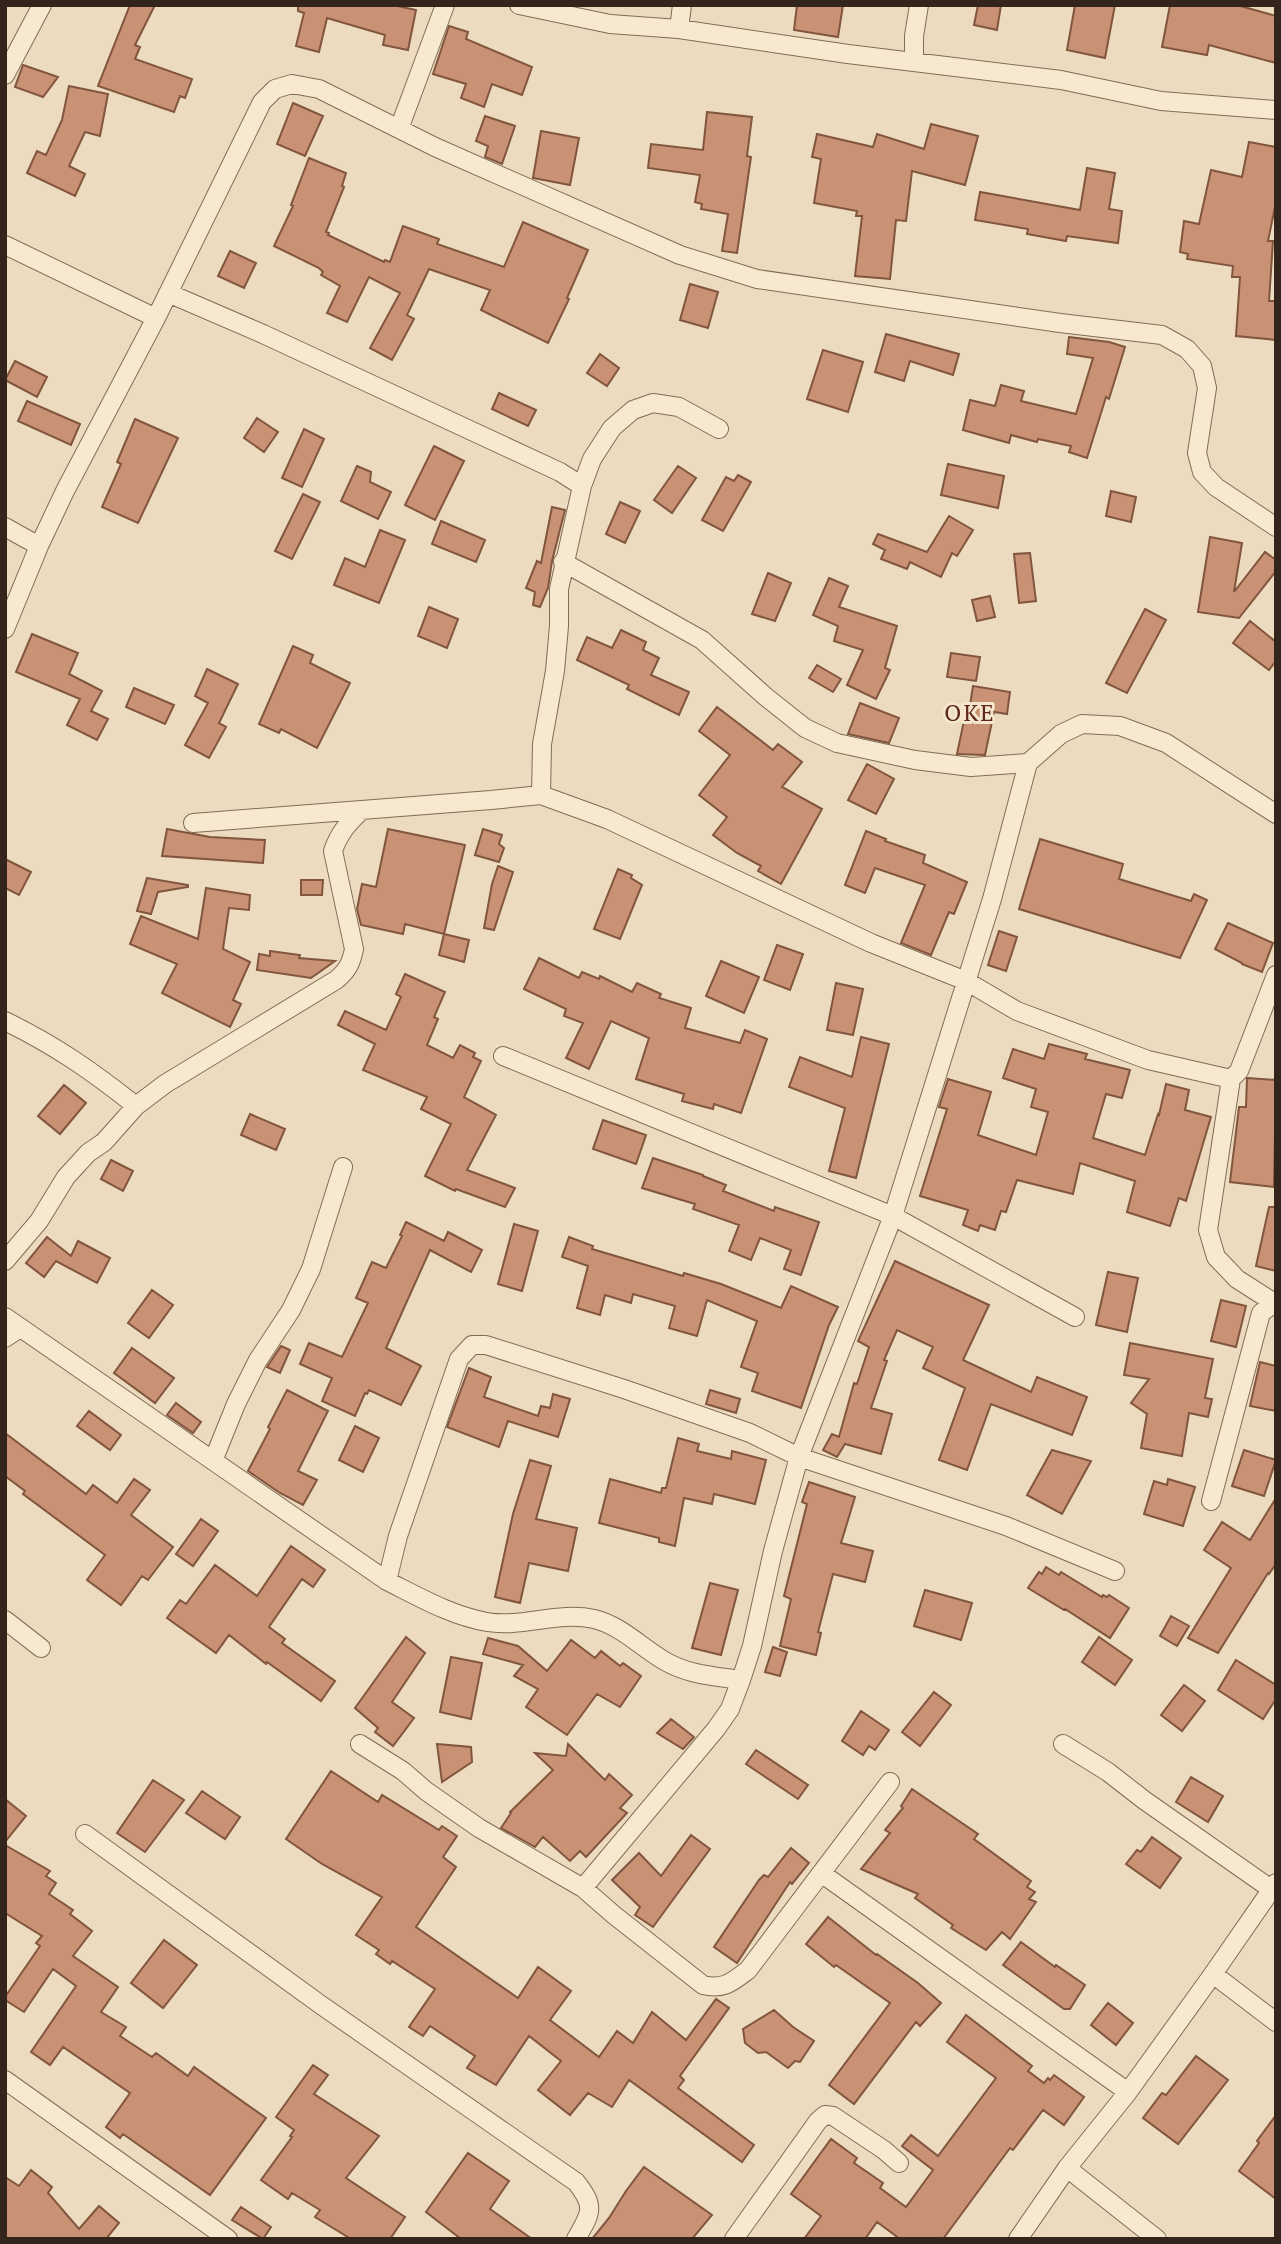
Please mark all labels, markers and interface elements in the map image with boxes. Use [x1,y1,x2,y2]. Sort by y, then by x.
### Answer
district label: OKE [944,697,996,728]

